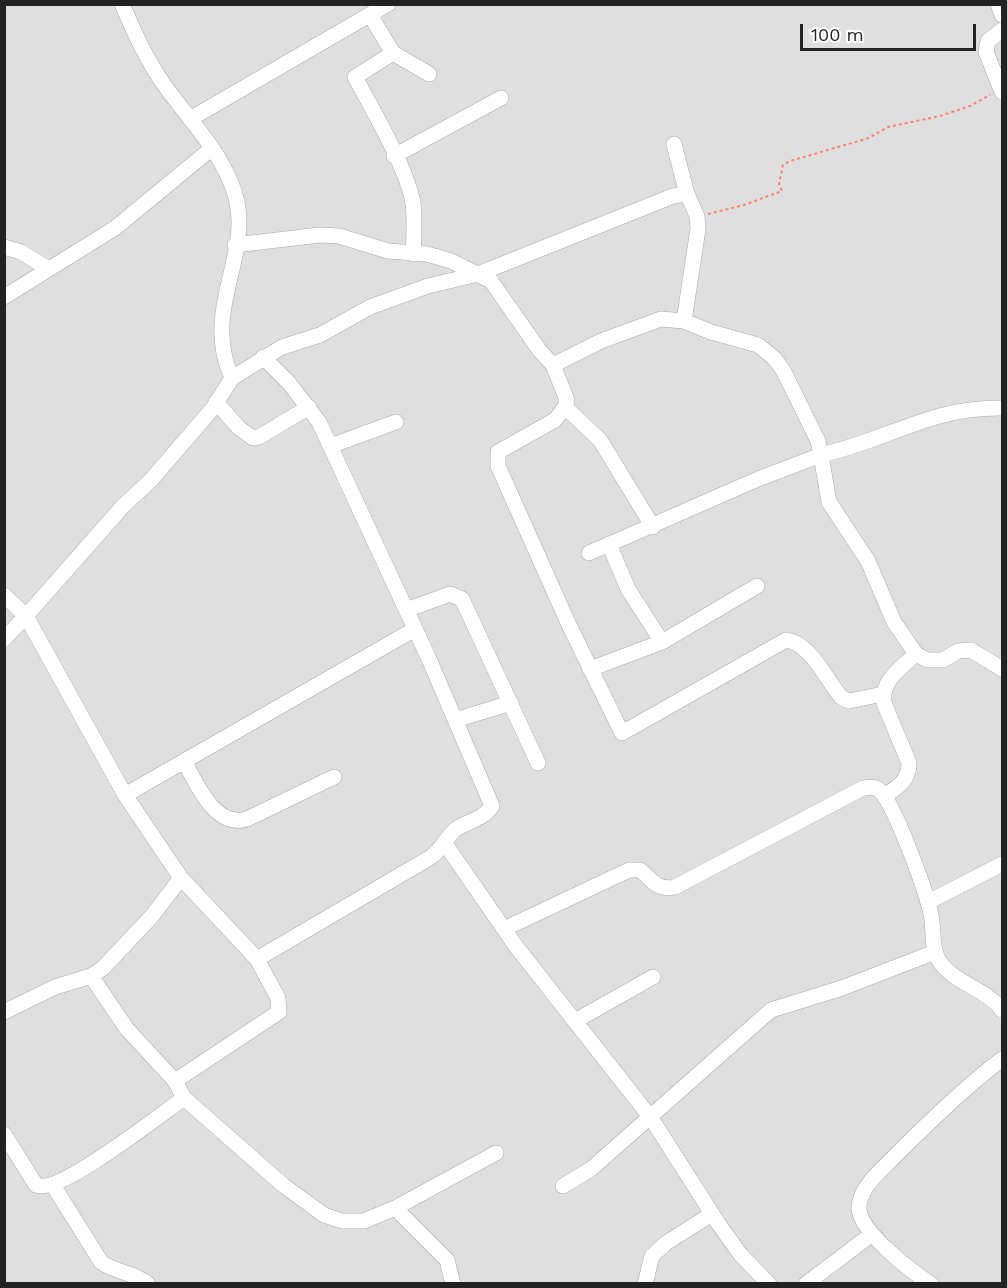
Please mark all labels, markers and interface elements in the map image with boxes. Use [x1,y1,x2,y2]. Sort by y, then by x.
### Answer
scale bar [803,12,978,50]
text: 100 m [811,24,864,45]

